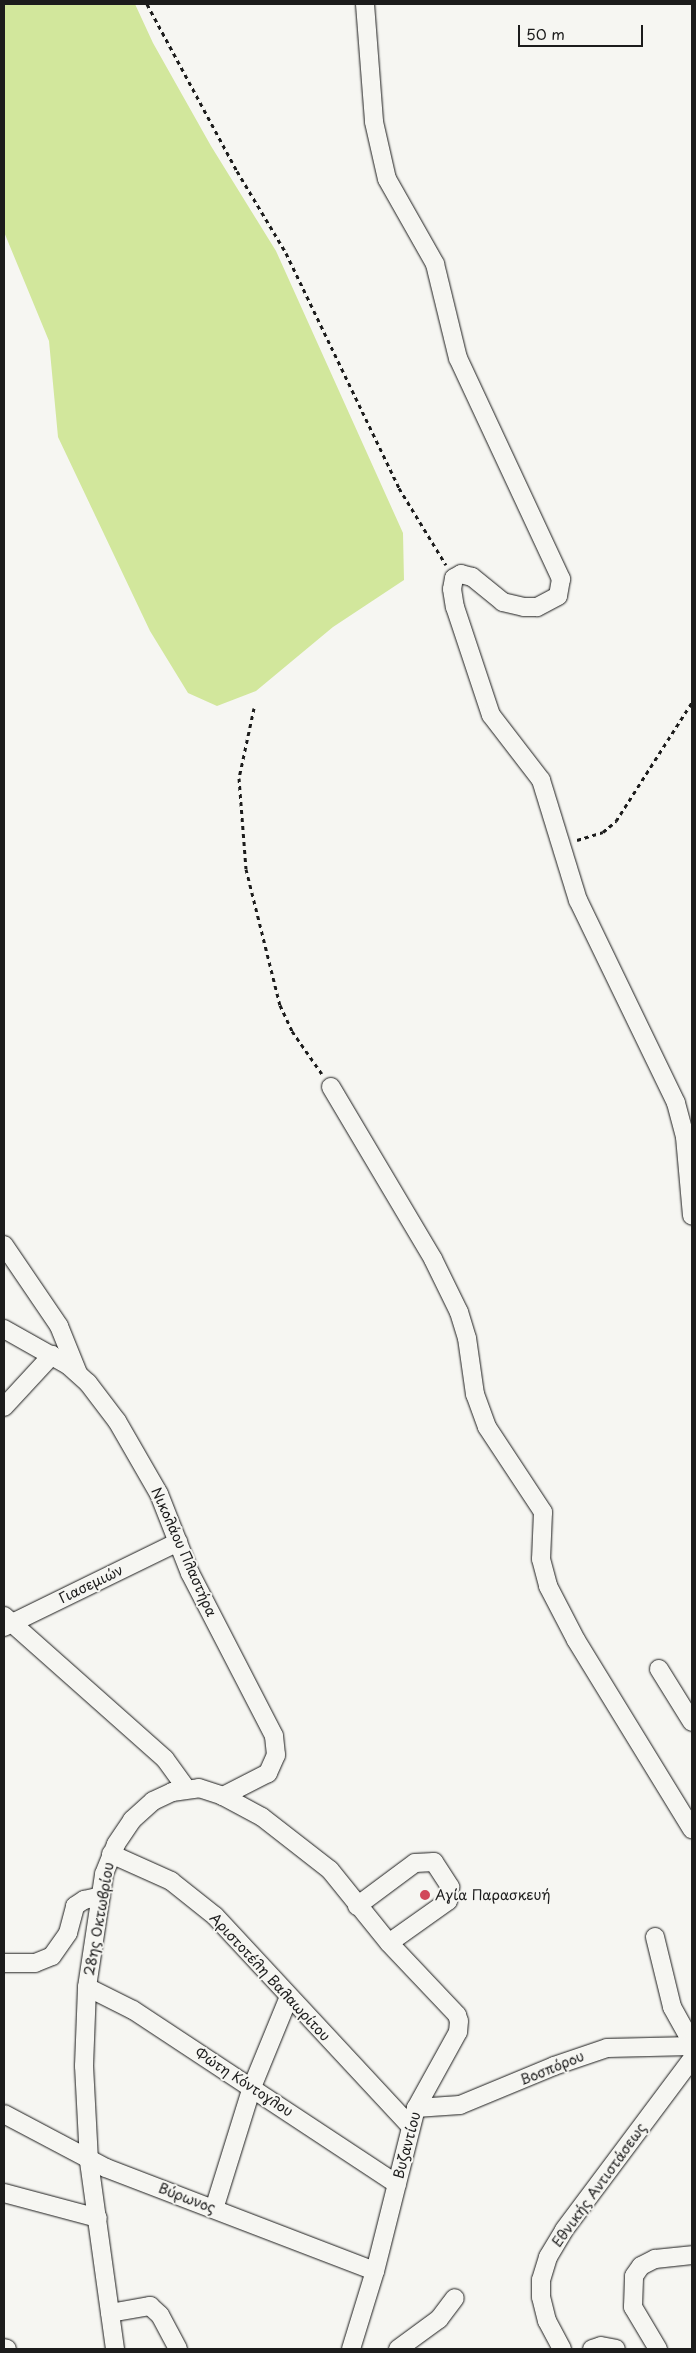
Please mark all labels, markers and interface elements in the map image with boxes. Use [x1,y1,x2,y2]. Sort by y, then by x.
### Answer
scale bar [521,15,646,47]
text: 50 m [526,22,565,45]
street label: Νικολάου Πλαστήρα [148,1485,220,1619]
street label: Γιασεμιών [56,1561,126,1607]
street label: 28ης Οκτωβρίου [81,1861,117,1977]
place label: Αγία Παρασκευή [435,1887,550,1903]
marker: Αγία Παρασκευή [419,1889,431,1901]
street label: Αριστοτέλη Βαλαωρίτου [206,1909,334,2045]
street label: Φώτη Κόντογλου [192,2044,296,2120]
street label: Βοσπόρου [517,2048,587,2088]
street label: Βυζαντίου [390,2110,424,2180]
street label: Εθνικής Αντιστάσεως [548,2120,650,2250]
street label: Βύρωνος [156,2180,218,2216]

